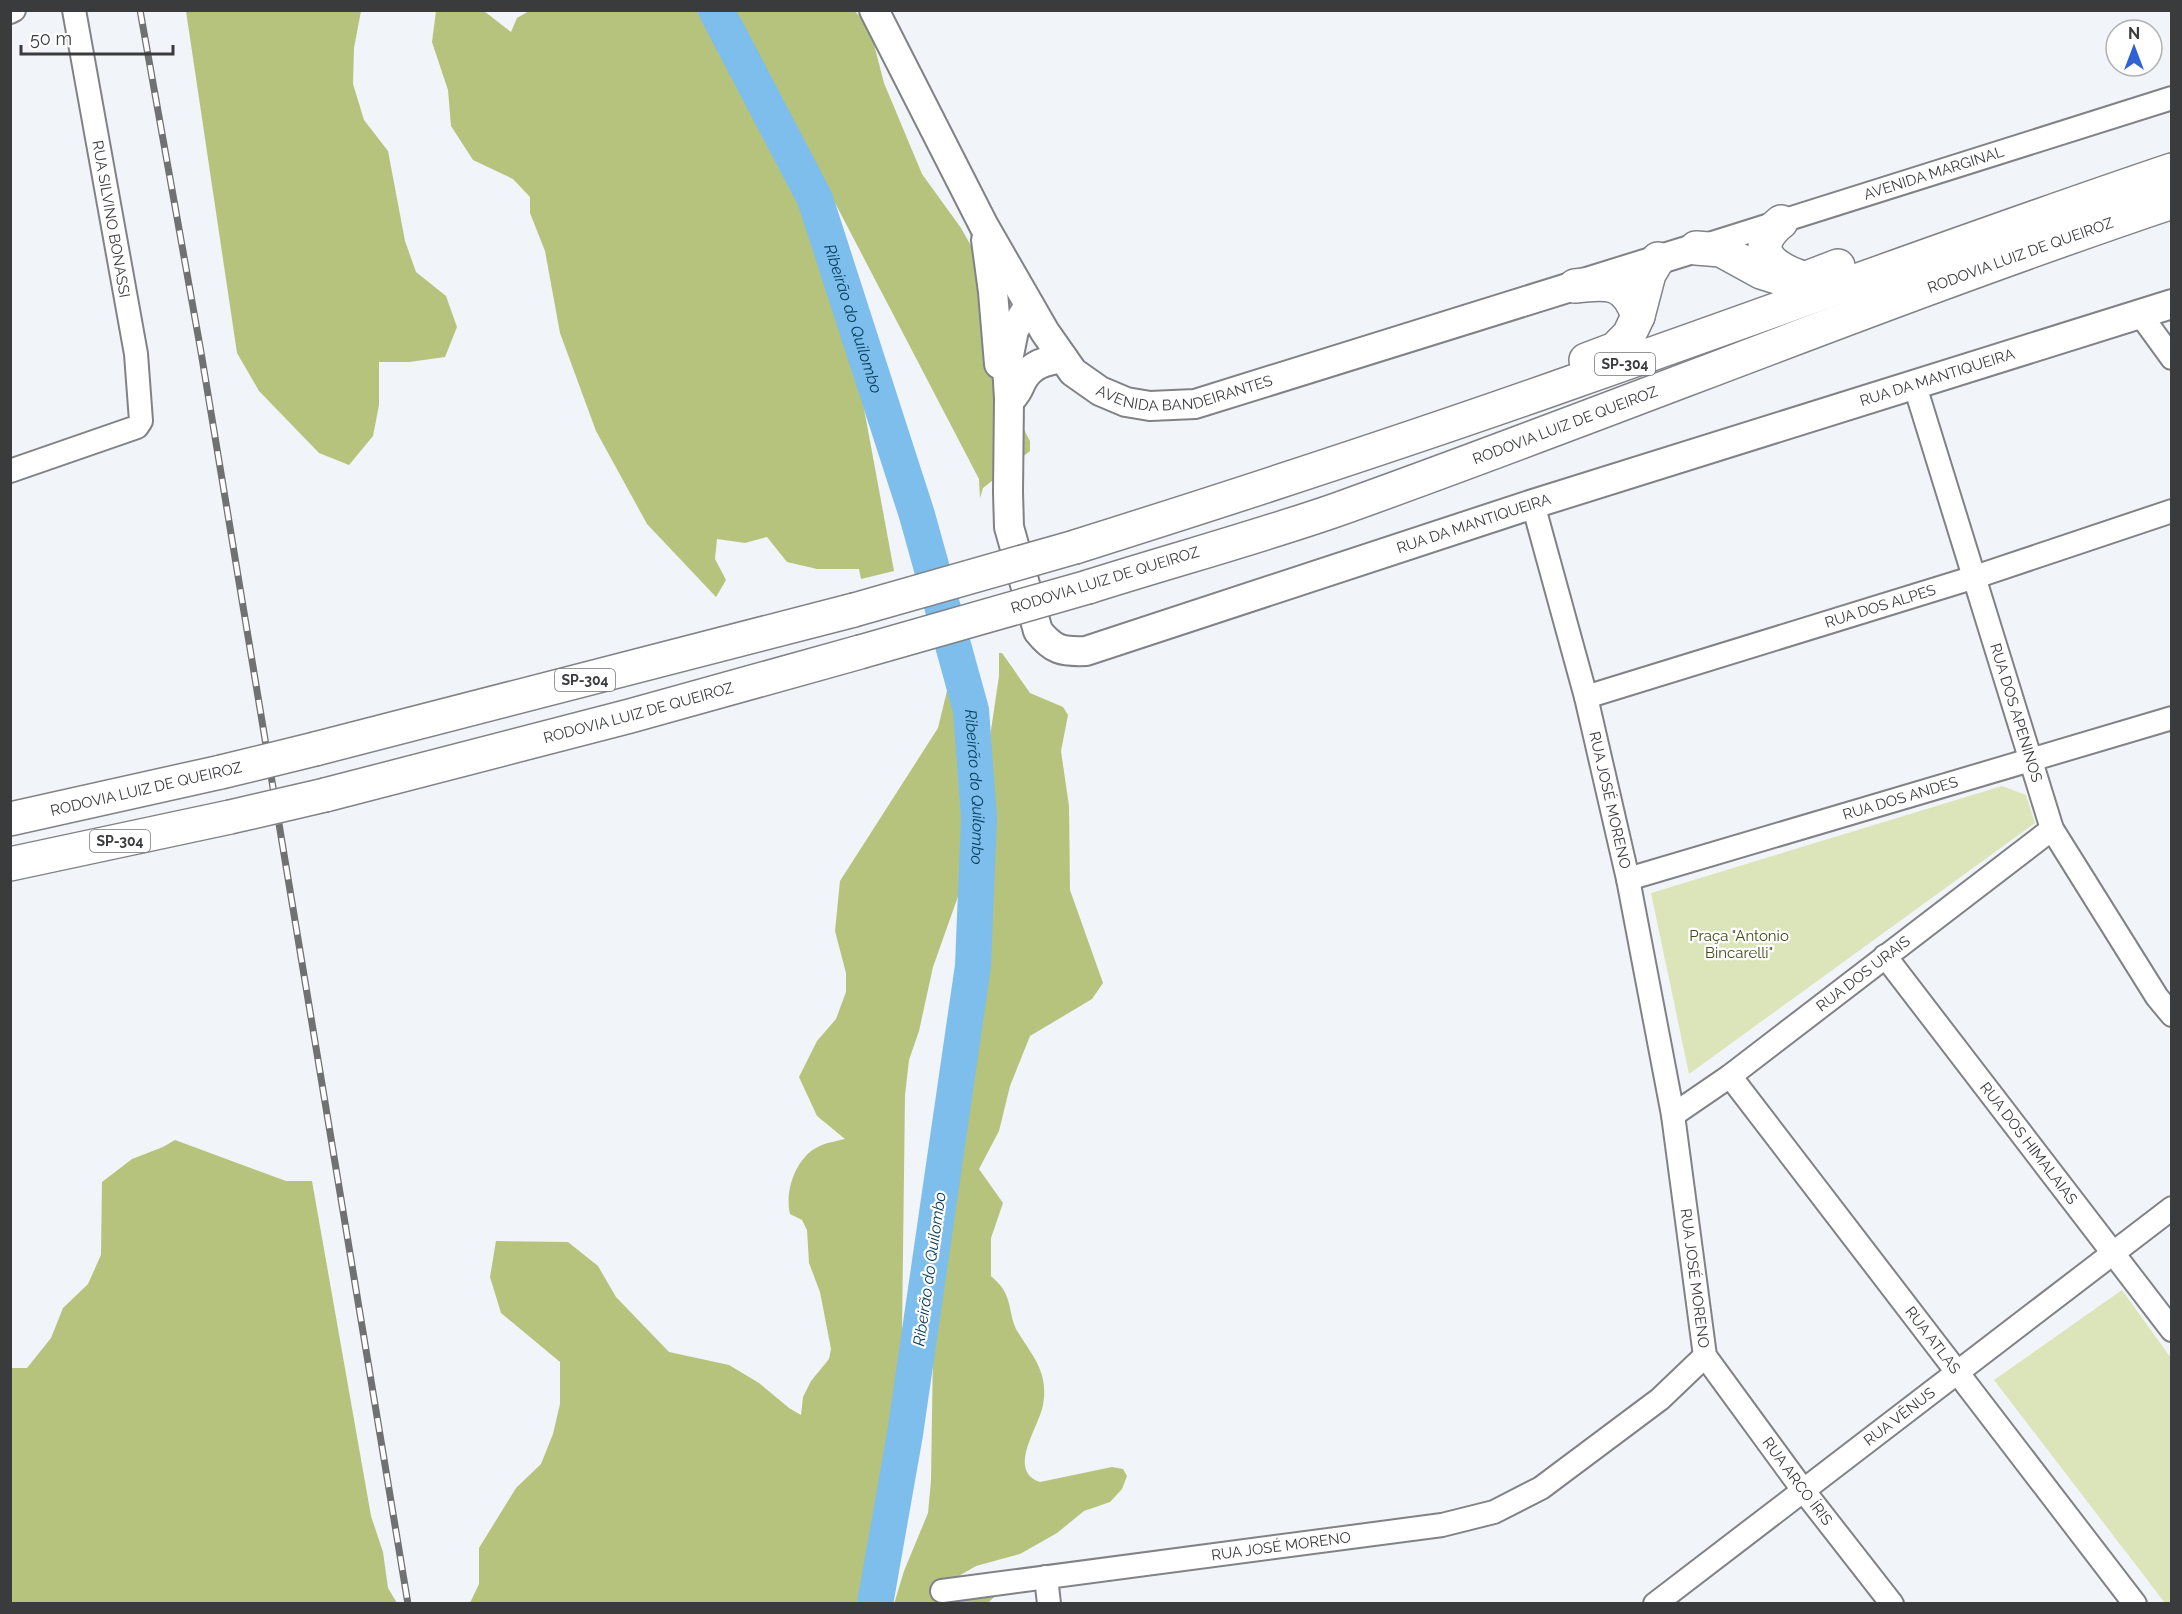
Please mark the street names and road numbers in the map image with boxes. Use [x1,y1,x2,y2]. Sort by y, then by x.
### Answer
street label: RUA SILVINO BONASSI [88,139,134,299]
street label: AVENIDA MARGINAL [1862,143,2006,204]
street label: RODOVIA LUIZ DE QUEIROZ [1925,214,2116,297]
street label: RUA DA MANTIQUEIRA [1858,345,2017,410]
road number: SP-304 [1595,353,1655,375]
street label: AVENIDA BANDEIRANTES [1093,371,1275,415]
street label: RODOVIA LUIZ DE QUEIROZ [1470,382,1660,468]
street label: RUA DA MANTIQUEIRA [1394,490,1553,557]
street label: RODOVIA LUIZ DE QUEIROZ [1009,543,1201,617]
street label: RUA DOS ALPES [1823,581,1938,632]
street label: RUA DOS APENINOS [1986,641,2046,784]
road number: SP-304 [555,669,615,691]
street label: RODOVIA LUIZ DE QUEIROZ [541,679,736,747]
street label: RUA JOSÉ MORENO [1585,730,1634,871]
street label: RODOVIA LUIZ DE QUEIROZ [48,758,244,820]
street label: RUA DOS ANDES [1841,773,1960,824]
road number: SP-304 [90,830,150,852]
street label: RUA DOS URAIS [1813,932,1914,1015]
street label: RUA DOS HIMALAIAS [1976,1079,2081,1208]
street label: RUA JOSÉ MORENO [1677,1208,1713,1349]
street label: RUA ATLAS [1901,1303,1964,1377]
street label: RUA VÊNUS [1860,1384,1939,1450]
street label: RUA ARCO ÍRIS [1759,1434,1836,1529]
street label: RUA JOSÉ MORENO [1210,1528,1352,1564]

